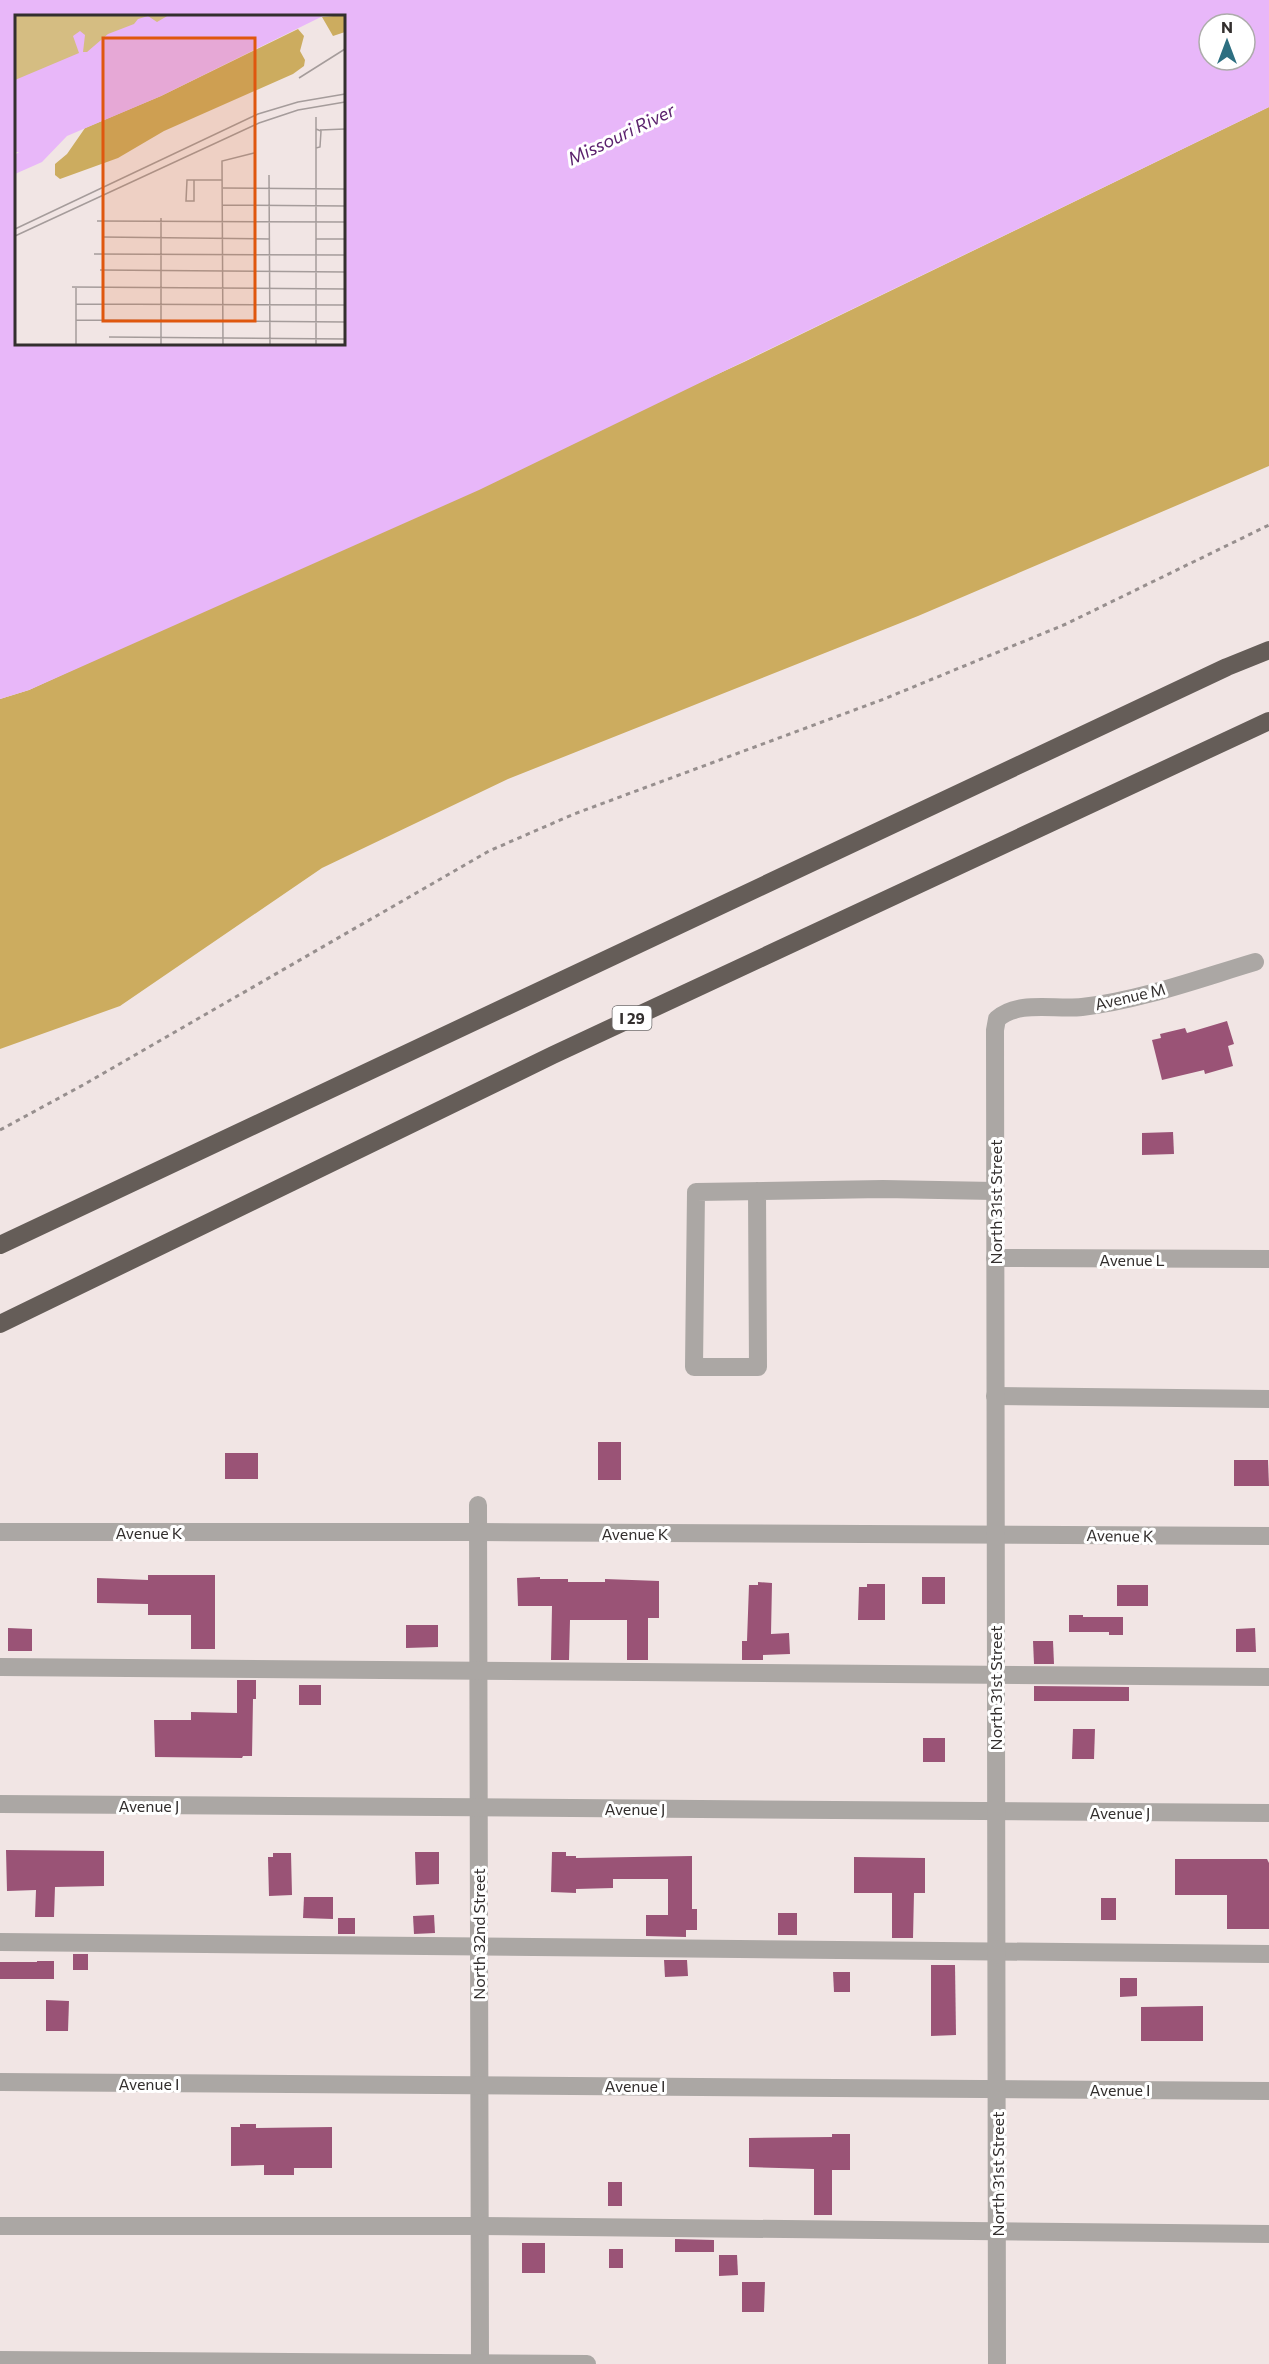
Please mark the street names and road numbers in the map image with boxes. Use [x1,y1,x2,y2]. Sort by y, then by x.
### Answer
street label: Avenue M [1093,979,1167,1013]
road number: I 29 [612,1006,652,1030]
street label: North 31st Street [986,1139,1005,1264]
street label: Avenue L [1099,1250,1165,1269]
street label: Avenue K [115,1523,183,1542]
street label: Avenue K [601,1524,669,1543]
street label: Avenue K [1086,1525,1154,1545]
street label: North 31st Street [986,1625,1005,1750]
street label: Avenue J [118,1796,180,1815]
street label: Avenue J [604,1799,666,1818]
street label: Avenue J [1089,1803,1151,1822]
street label: North 32nd Street [469,1868,488,2000]
street label: Avenue I [119,2074,179,2093]
street label: Avenue I [605,2076,665,2095]
street label: Avenue I [1090,2080,1150,2099]
street label: North 31st Street [988,2111,1007,2236]

